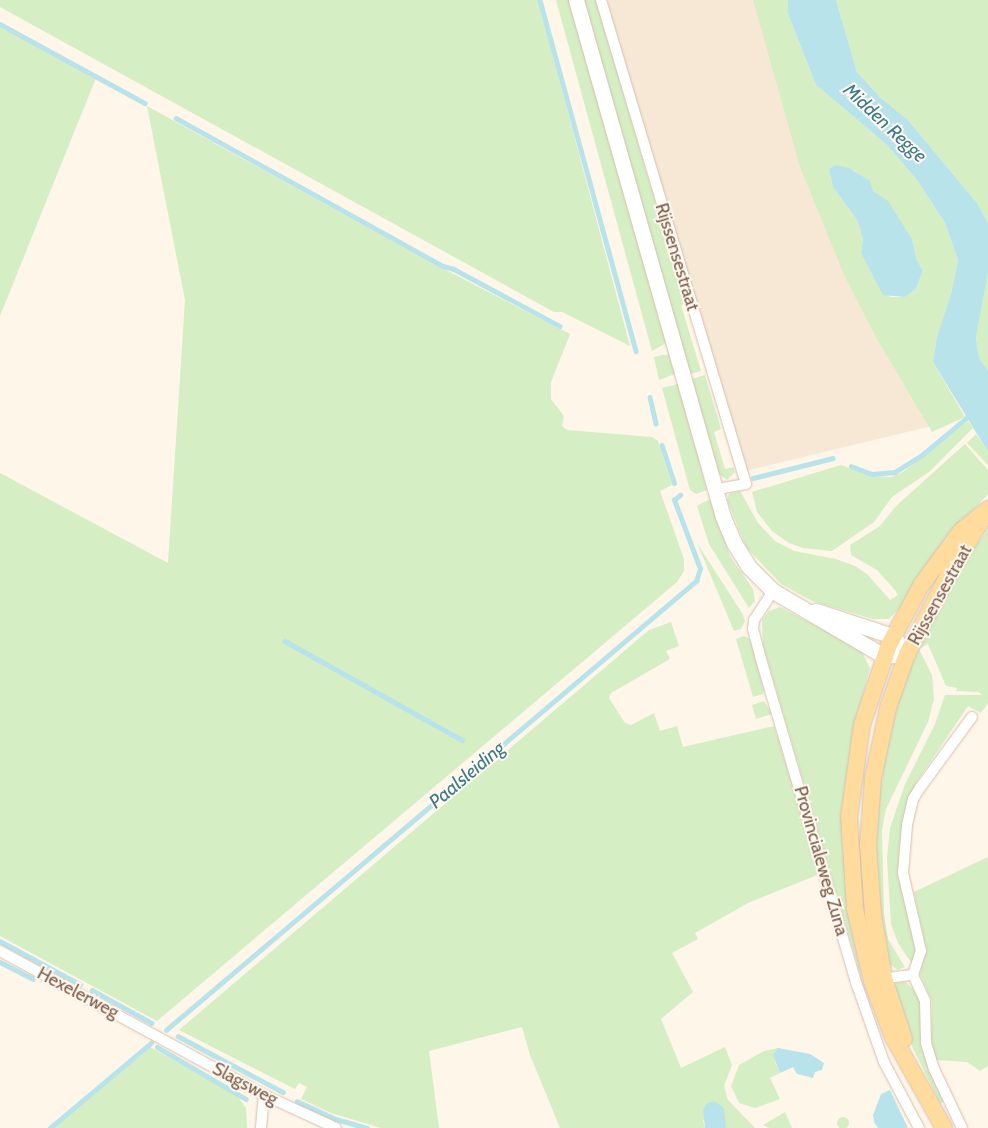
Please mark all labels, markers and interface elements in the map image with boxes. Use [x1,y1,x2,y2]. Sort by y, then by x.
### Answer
water label: Midden Regge [839,79,931,167]
street label: Rijssensestraat [650,201,704,313]
street label: Rijssensestraat [904,541,976,649]
water label: Paalsleiding [424,737,510,813]
street label: Provincialeweg Zuna [789,784,853,938]
street label: Hexelerweg [34,963,122,1023]
street label: Slagsweg [209,1058,281,1110]

